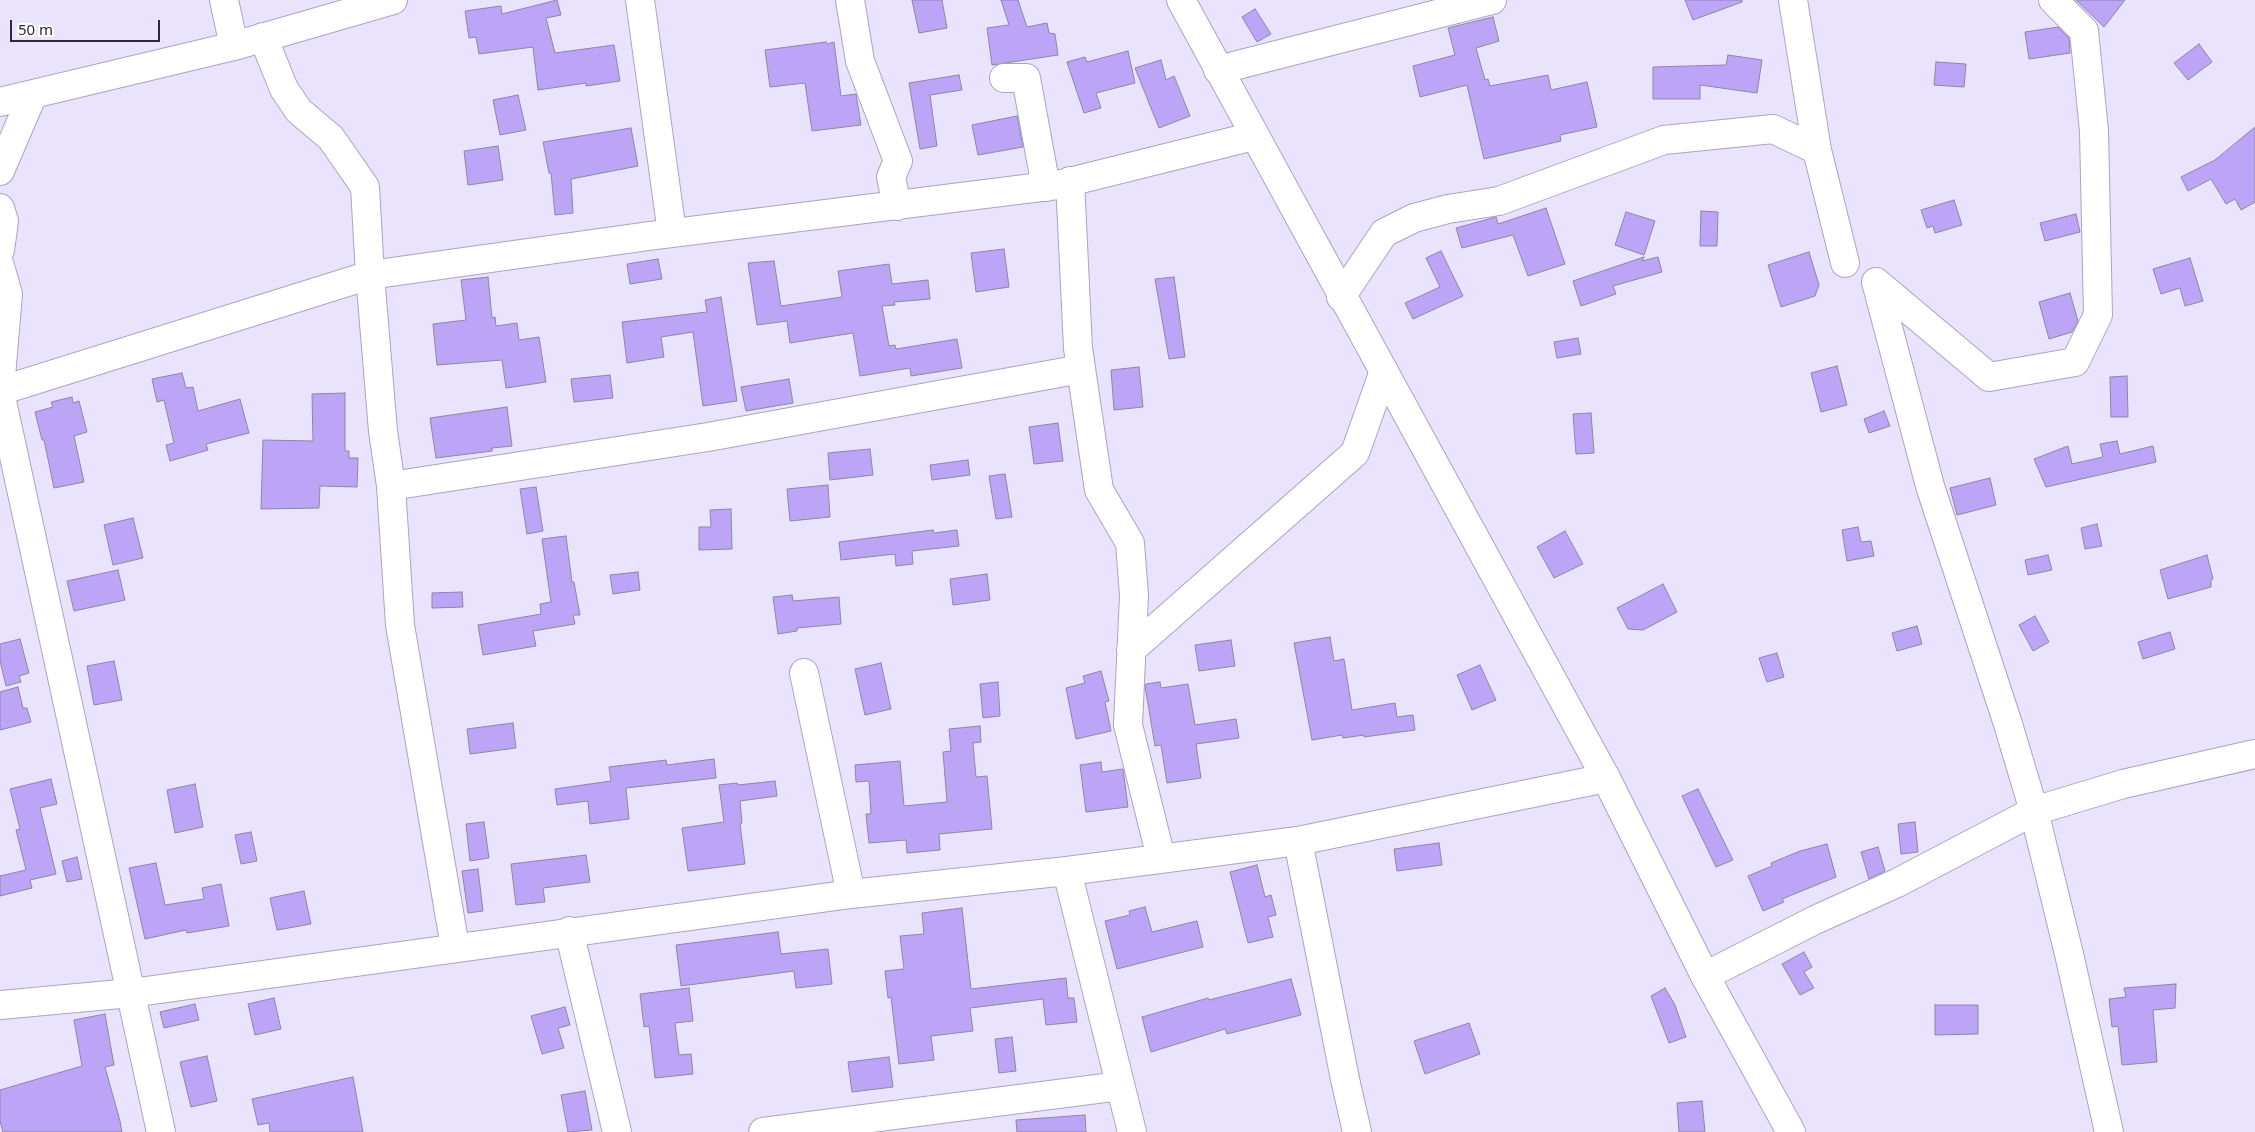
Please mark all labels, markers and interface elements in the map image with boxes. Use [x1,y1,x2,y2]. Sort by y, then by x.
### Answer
scale bar [12,10,162,42]
text: 50 m [18,19,53,39]

